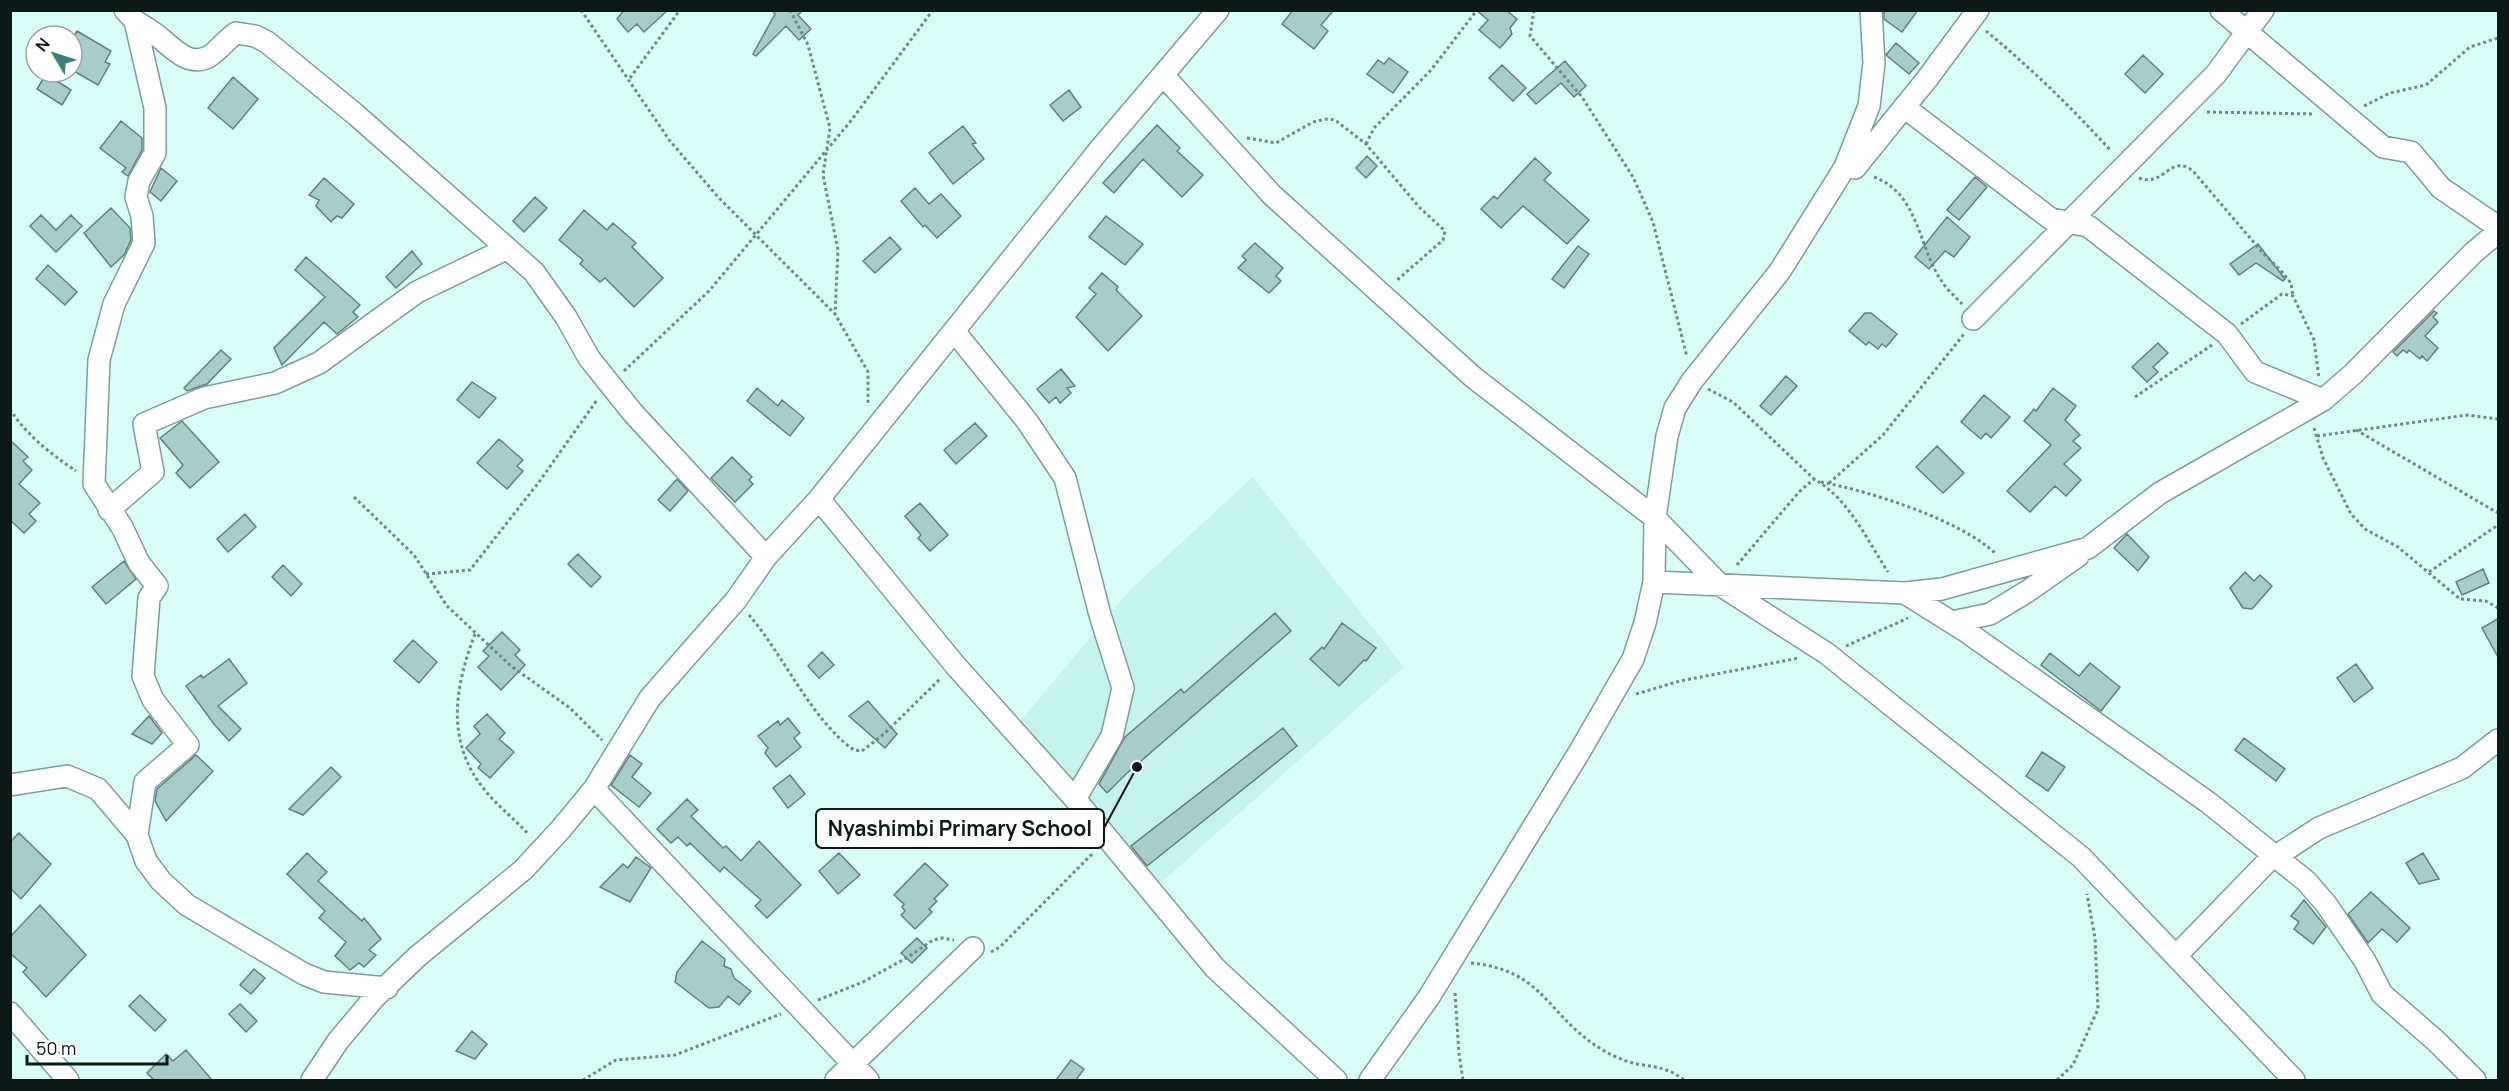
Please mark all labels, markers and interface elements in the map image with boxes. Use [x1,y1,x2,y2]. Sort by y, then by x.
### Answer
north arrow [24,24,84,84]
text: N [30,33,55,56]
callout: Nyashimbi Primary School [816,809,1104,848]
text: Nyashimbi Primary School [828,814,1092,842]
scale bar [27,1028,166,1066]
text: 50 m [36,1036,76,1060]

